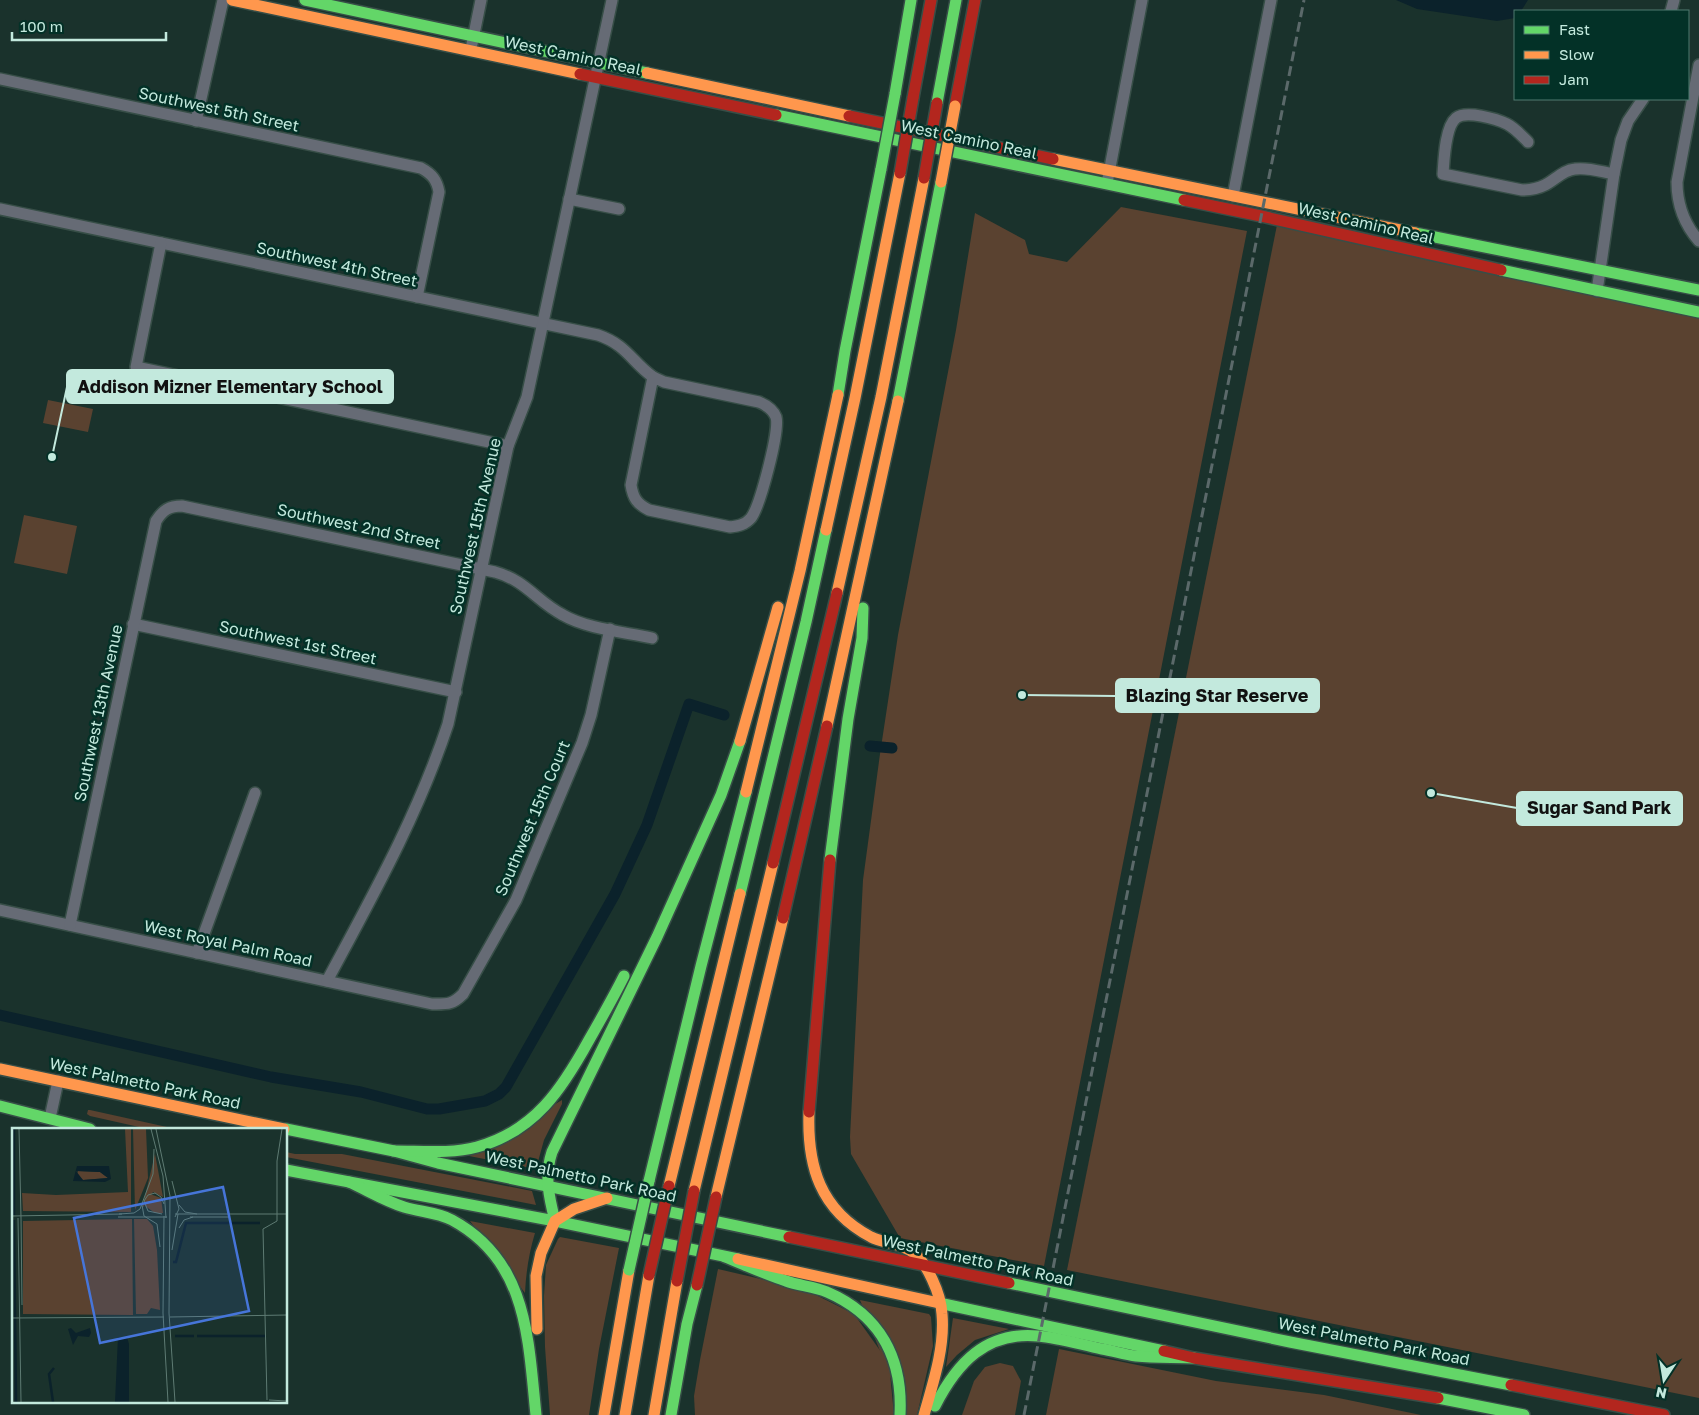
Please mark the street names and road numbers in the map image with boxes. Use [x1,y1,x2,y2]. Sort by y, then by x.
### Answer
street label: West Camino Real [503,31,643,79]
street label: Southwest 5th Street [137,82,301,136]
street label: West Camino Real [899,115,1039,163]
street label: West Camino Real [1296,198,1436,248]
street label: Southwest 4th Street [255,237,419,291]
street label: Southwest 15th Avenue [445,436,505,616]
street label: Southwest 2nd Street [275,499,443,553]
street label: Southwest 1st Street [217,616,379,668]
street label: Southwest 13th Avenue [69,623,127,803]
street label: Southwest 15th Court [490,737,574,899]
street label: West Royal Palm Road [142,915,314,971]
street label: West Palmetto Park Road [48,1053,242,1113]
street label: West Palmetto Park Road [484,1146,678,1206]
street label: West Palmetto Park Road [881,1230,1075,1290]
street label: West Palmetto Park Road [1276,1313,1472,1369]

